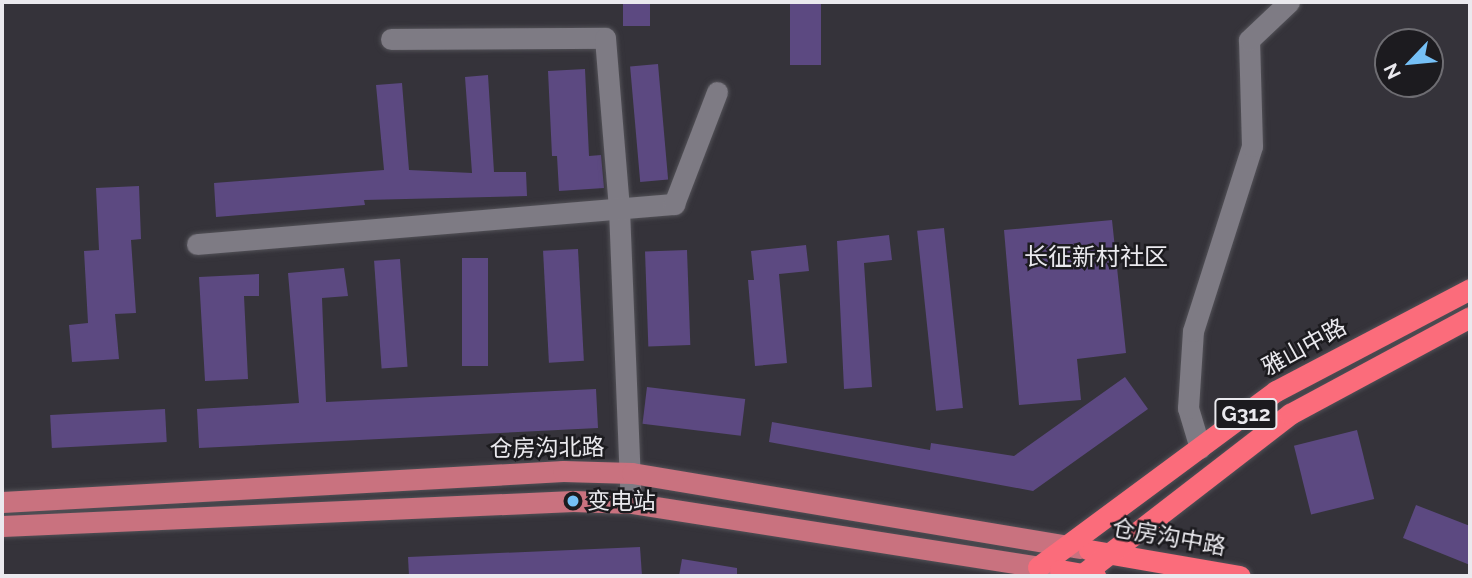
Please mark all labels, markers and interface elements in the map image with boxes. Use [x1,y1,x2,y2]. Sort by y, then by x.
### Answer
north arrow [1374,28,1444,98]
text: N [1379,60,1405,83]
district label: 长征新村社区 [1024,243,1168,271]
street label: 雅山中路 [1257,313,1351,381]
road number: G312 [1213,396,1279,432]
street label: 仓房沟北路 [489,433,605,463]
place label: 变电站 [587,487,656,515]
marker: 变电站 [565,493,581,509]
street label: 仓房沟中路 [1110,513,1228,561]

